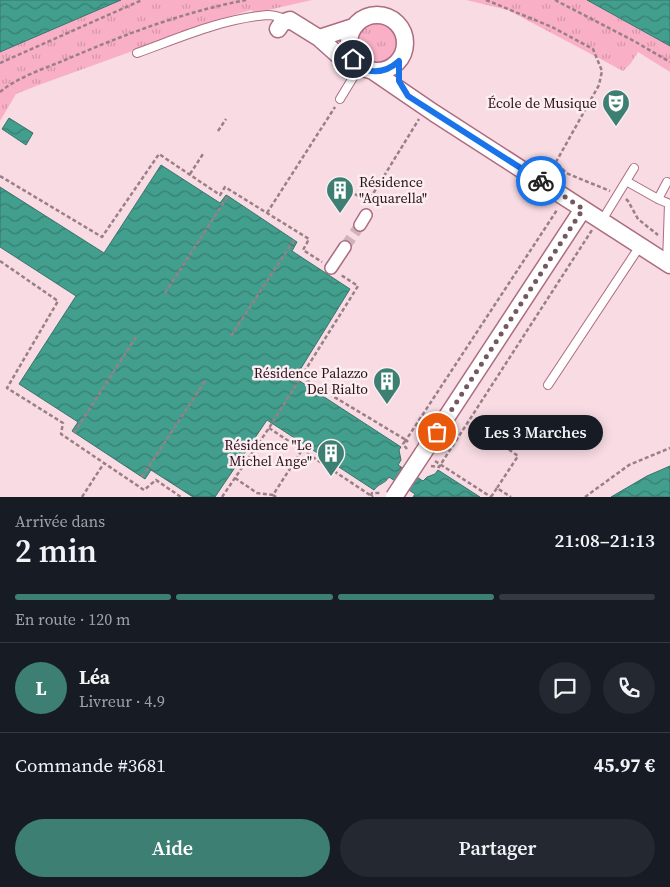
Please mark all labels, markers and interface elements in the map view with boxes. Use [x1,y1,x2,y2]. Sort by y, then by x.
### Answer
pin [332,38,374,80]
icon: home [339,45,367,73]
theatre icon: École de Musique [601,88,631,127]
place label: École de Musique [488,93,597,113]
courier [516,156,566,206]
icon: bike [527,167,555,195]
place label: Résidence "Aquarella" [359,172,427,208]
building icon: Résidence "Aquarella" [325,175,355,214]
place label: Résidence Palazzo Del Rialto [254,363,368,399]
building icon: Résidence Palazzo Del Rialto [372,366,402,405]
pin [416,411,458,453]
callout: Les 3 Marches [467,414,602,450]
icon: bag [423,418,451,446]
text: Les 3 Marches [484,421,587,443]
place label: Résidence "Le Michel Ange" [224,435,312,471]
building icon: Résidence "Le Michel Ange" [316,438,346,477]
text: Arrivée dans [15,510,105,532]
text: 21:08–21:13 [555,527,655,553]
text: 2 min [15,529,97,573]
text: En route · 120 m [15,608,130,630]
button: chat [539,662,591,714]
button: phone [603,662,655,714]
text: Léa [79,664,110,690]
text: L [35,675,47,701]
text: Livreur · 4.9 [79,690,165,712]
text: Commande #3681 [15,752,166,778]
text: 45.97 € [594,752,655,778]
button: Aide [15,819,330,877]
button: Partager [340,819,655,877]

